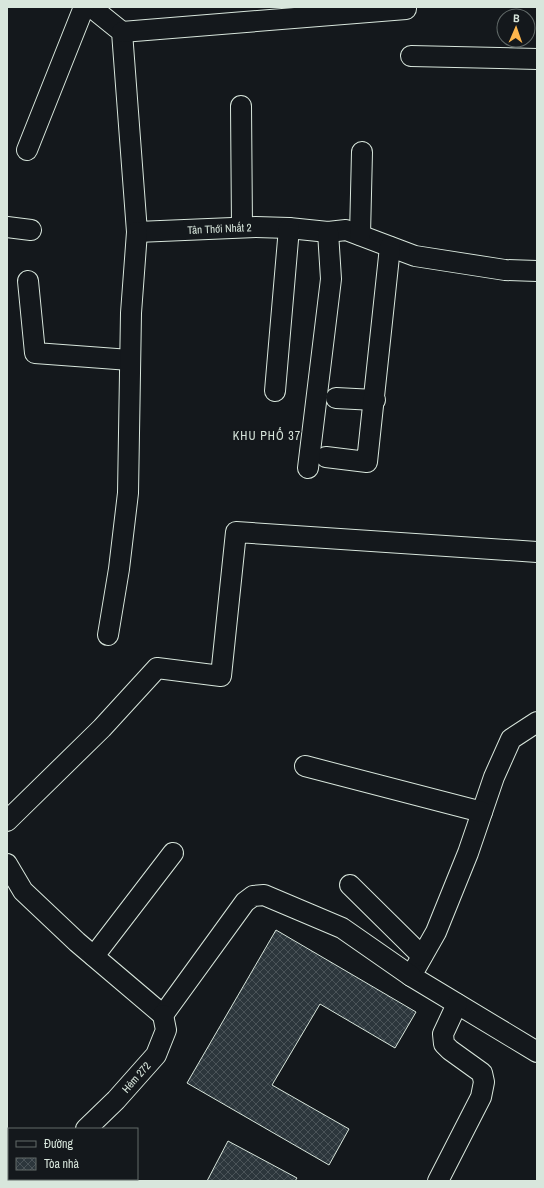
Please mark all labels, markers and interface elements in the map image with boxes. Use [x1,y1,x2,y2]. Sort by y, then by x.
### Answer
north arrow [496,8,536,48]
text: B [513,11,520,25]
street label: Tân Thới Nhất 2 [187,220,252,237]
district label: KHU PHỐ 37 [233,426,301,444]
street label: Hẻm 272 [119,1059,154,1096]
legend [8,1128,138,1180]
text: Đường [44,1136,74,1152]
text: Tòa nhà [44,1156,80,1172]

